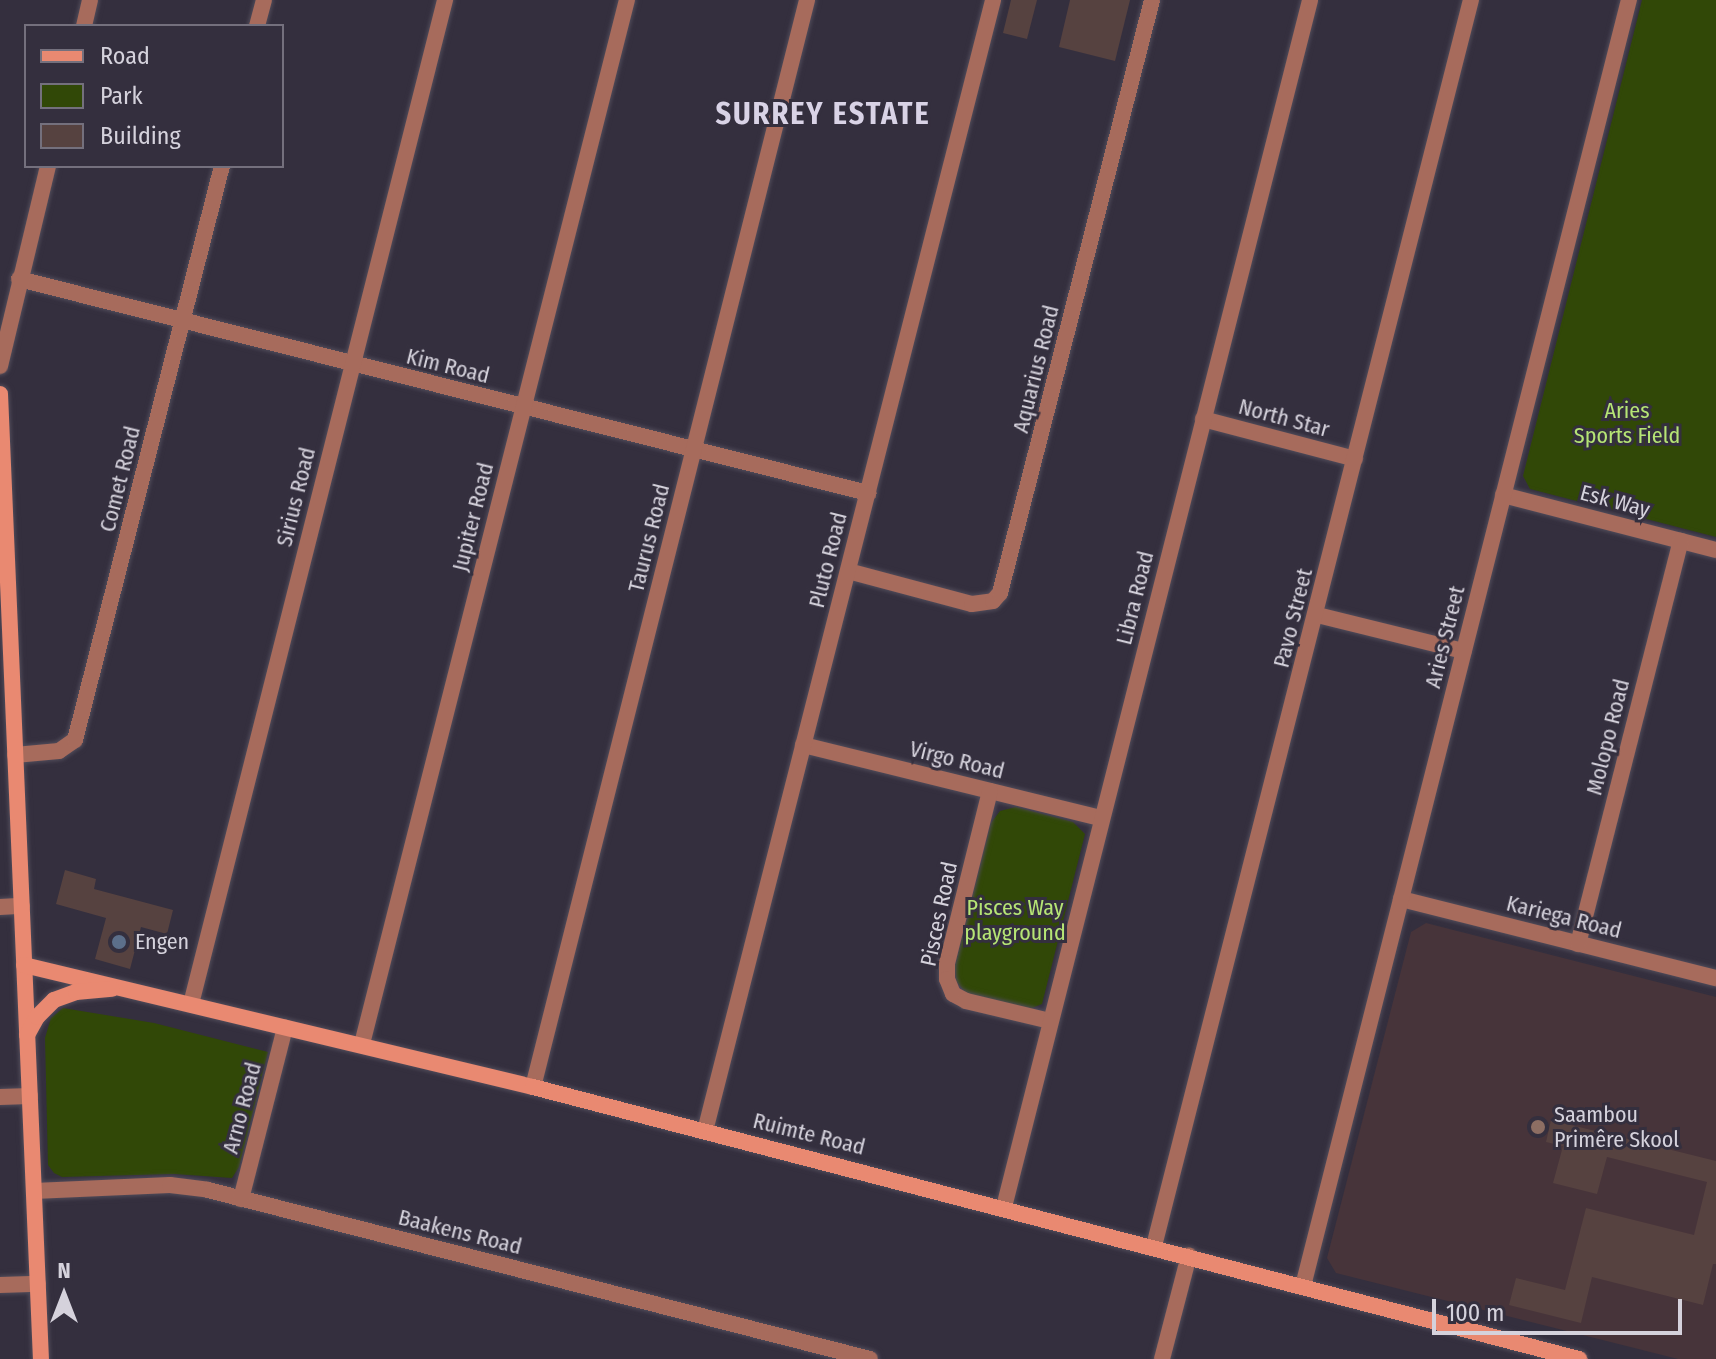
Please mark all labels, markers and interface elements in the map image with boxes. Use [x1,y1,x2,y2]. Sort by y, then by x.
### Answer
legend [24,24,284,168]
text: Road [100,42,150,70]
text: Park [100,82,143,110]
district label: SURREY ESTATE [715,96,931,132]
text: Building [100,122,181,150]
street label: Aquarius Road [1007,302,1065,436]
street label: Kim Road [404,343,492,389]
street label: North Star [1236,393,1332,443]
park label: Aries Sports Field [1574,397,1680,448]
street label: Comet Road [94,423,146,535]
street label: Sirius Road [271,445,321,549]
street label: Jupiter Road [447,460,499,574]
street label: Esk Way [1577,479,1653,523]
street label: Taurus Road [623,481,675,595]
street label: Pluto Road [803,509,853,611]
street label: Libra Road [1111,548,1159,648]
street label: Pavo Street [1268,566,1318,670]
street label: Aries Street [1420,583,1470,691]
street label: Molopo Road [1581,676,1635,798]
street label: Virgo Road [907,736,1007,784]
street label: Pisces Road [915,859,963,969]
street label: Kariega Road [1504,890,1624,944]
park label: Pisces Way playground [964,894,1066,946]
place label: Engen [135,929,189,955]
marker: Engen [110,933,128,951]
street label: Arno Road [217,1060,267,1156]
place label: Saambou Primêre Skool [1554,1101,1679,1152]
street label: Ruimte Road [750,1107,868,1161]
marker: Saambou Primêre Skool [1529,1118,1547,1136]
street label: Baakens Road [396,1204,524,1260]
north arrow [24,1255,104,1335]
text: N [57,1257,71,1284]
scale bar [1436,1283,1686,1333]
text: 100 m [1446,1299,1504,1327]

